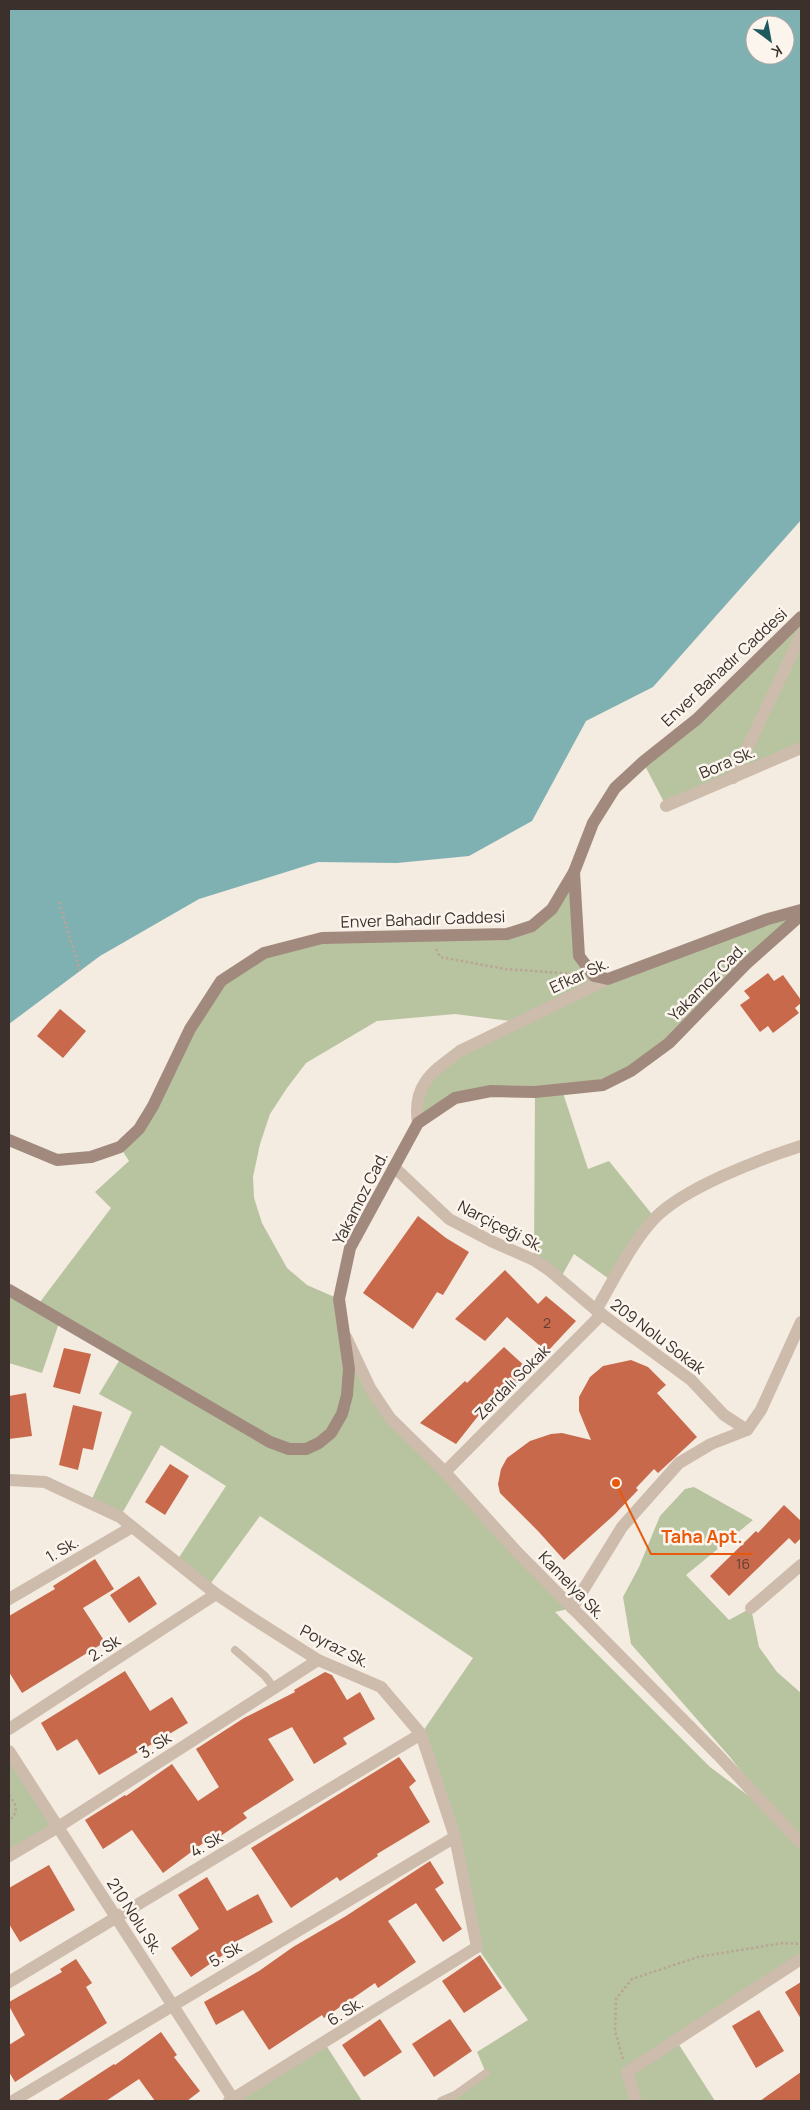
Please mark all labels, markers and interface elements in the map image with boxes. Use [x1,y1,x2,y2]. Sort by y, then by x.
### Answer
north arrow [745,15,795,65]
text: K [767,41,786,62]
street label: Enver Bahadır Caddesi [656,603,792,731]
street label: Bora Sk. [696,740,758,784]
street label: Enver Bahadır Caddesi [340,905,506,933]
street label: Yakamoz Cad. [663,938,751,1026]
street label: Efkar Sk. [546,952,612,998]
street label: Yakamoz Cad. [327,1148,393,1248]
street label: Narçiçeği Sk. [454,1195,548,1257]
street label: 209 Nolu Sokak [606,1293,711,1379]
house number: 2 [543,1313,551,1332]
street label: Zerdalı Sokak [470,1339,555,1424]
callout: Taha Apt. [651,1521,753,1554]
text: Taha Apt. [661,1524,743,1548]
street label: 1. Sk. [41,1531,83,1567]
street label: Kamelya Sk. [534,1546,610,1624]
house number: 16 [736,1554,750,1573]
street label: Poyraz Sk. [297,1619,373,1673]
street label: 2. Sk [84,1629,125,1667]
street label: 3. Sk [135,1726,176,1763]
street label: 4. Sk [186,1825,227,1862]
street label: 210 Nolu Sk. [102,1874,168,1958]
street label: 5. Sk [205,1935,246,1972]
street label: 6. Sk. [323,1991,367,2031]

